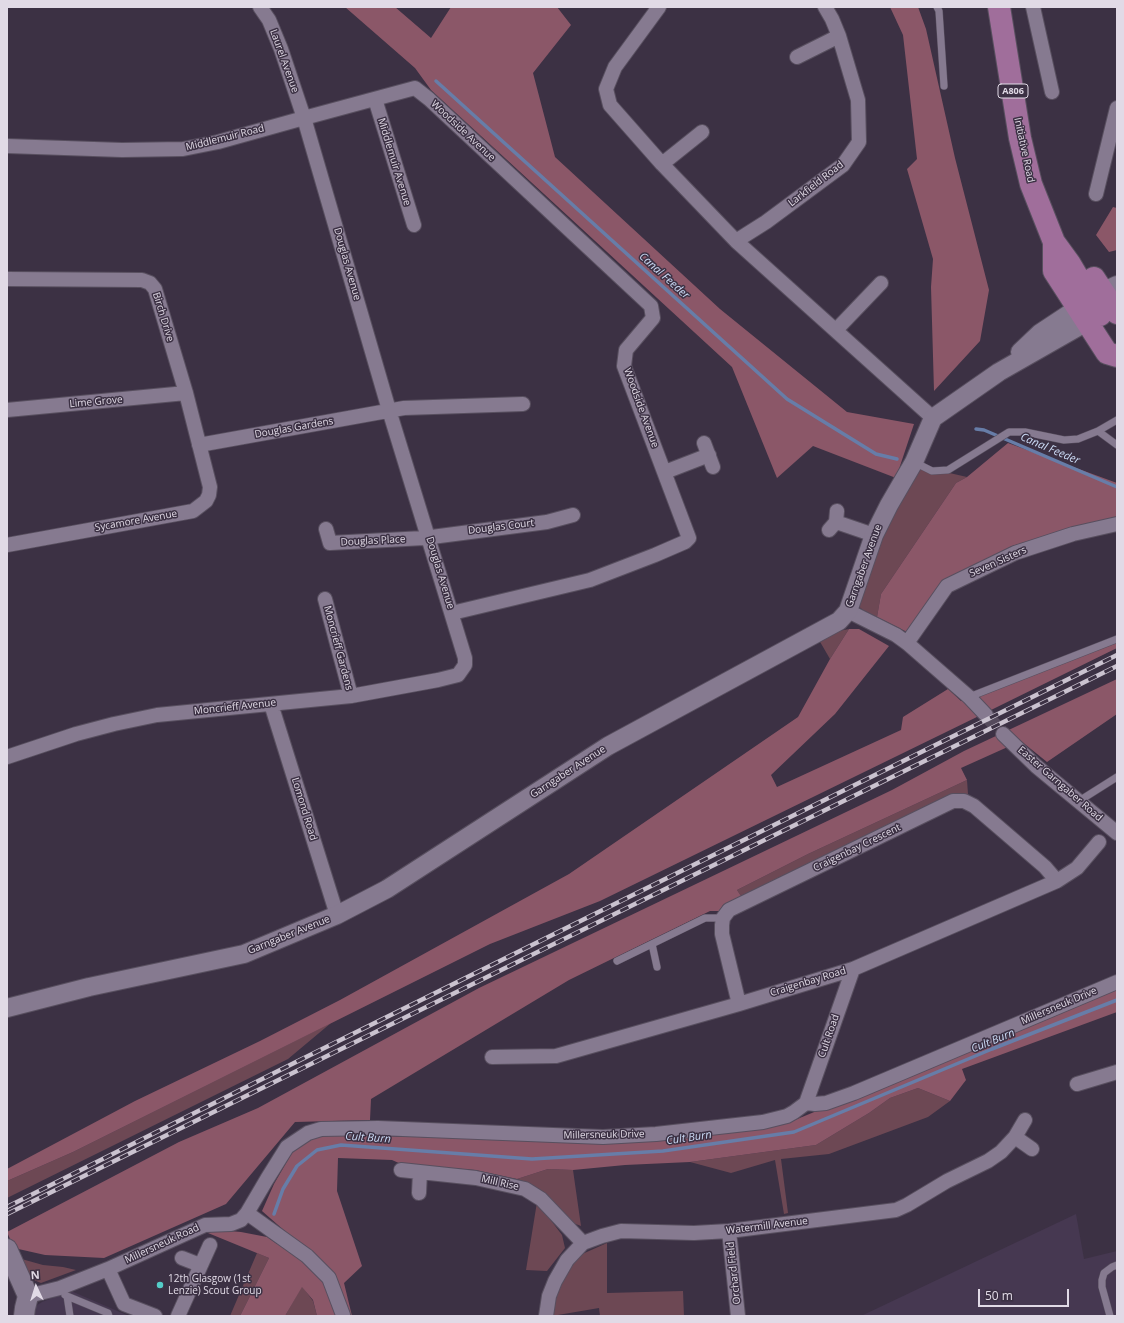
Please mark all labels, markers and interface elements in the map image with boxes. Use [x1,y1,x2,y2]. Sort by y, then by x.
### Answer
street label: Laurel Avenue [267,28,301,94]
road number: A806 [998,84,1028,98]
street label: Woodside Avenue [428,98,498,164]
street label: Initiative Road [1011,116,1037,184]
street label: Middlemuir Avenue [375,117,413,207]
street label: Middlemuir Road [185,122,265,154]
street label: Larkfield Road [786,159,846,209]
street label: Douglas Avenue [331,226,363,302]
water label: Canal Feeder [636,250,692,302]
street label: Birch Drive [150,291,176,343]
street label: Woodside Avenue [621,367,661,449]
street label: Lime Grove [69,394,123,410]
street label: Douglas Gardens [254,415,334,441]
water label: Canal Feeder [1018,431,1082,467]
street label: Sycamore Avenue [94,508,178,534]
street label: Douglas Court [467,517,535,537]
street label: Garngaber Avenue [843,523,885,609]
street label: Douglas Place [340,533,406,549]
street label: Douglas Avenue [423,535,457,611]
street label: Seven Sisters [968,544,1028,580]
street label: Moncrieff Gardens [321,604,355,692]
street label: Moncrieff Avenue [193,697,277,717]
street label: Garngaber Avenue [528,743,608,801]
street label: Easter Garngaber Road [1015,744,1105,824]
street label: Lomond Road [289,776,319,842]
street label: Craigenbay Crescent [811,822,903,874]
street label: Garngaber Avenue [246,913,332,957]
street label: Craigenbay Road [769,965,847,999]
street label: Millersneuk Drive [1019,985,1099,1027]
street label: Cult Road [816,1013,842,1059]
water label: Cult Burn [969,1026,1017,1056]
street label: Millersneuk Drive [563,1128,645,1142]
water label: Cult Burn [665,1128,713,1148]
water label: Cult Burn [345,1130,391,1146]
street label: Mill Rise [480,1173,520,1193]
street label: Watermill Avenue [725,1215,809,1237]
street label: Millersneuk Road [123,1222,201,1266]
street label: Orchard Field [725,1241,743,1305]
north arrow [16,1267,56,1307]
text: N [30,1267,40,1282]
place label: 12th Glasgow (1st Lenzie) Scout Group [168,1273,262,1296]
marker: 12th Glasgow (1st Lenzie) Scout Group [155,1280,165,1290]
scale bar [980,1281,1071,1307]
text: 50 m [985,1287,1013,1304]

